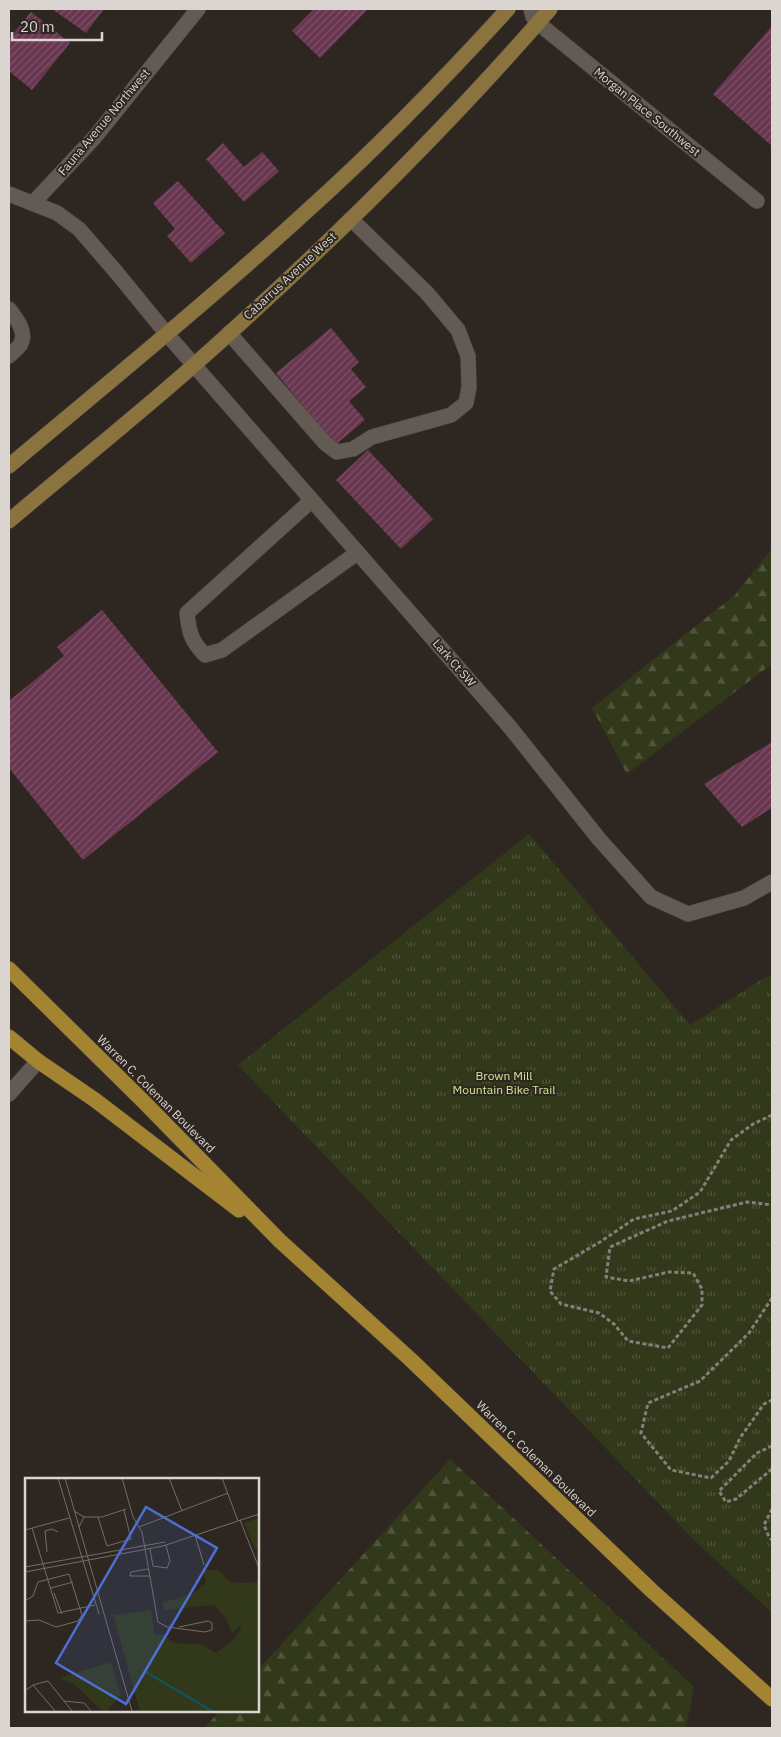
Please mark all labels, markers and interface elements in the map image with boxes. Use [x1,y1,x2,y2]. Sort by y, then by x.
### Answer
scale bar [12,10,102,42]
text: 20 m [20,17,55,36]
street label: Morgan Place Southwest [591,64,704,159]
street label: Fauna Avenue Northwest [55,65,153,178]
street label: Cabarrus Avenue West [240,229,339,323]
street label: Lark Ct SW [430,636,479,690]
street label: Warren C. Coleman Boulevard [94,1032,218,1156]
park label: Brown Mill Mountain Bike Trail [452,1068,556,1097]
street label: Warren C. Coleman Boulevard [473,1397,599,1520]
inset map [25,1478,259,1712]

